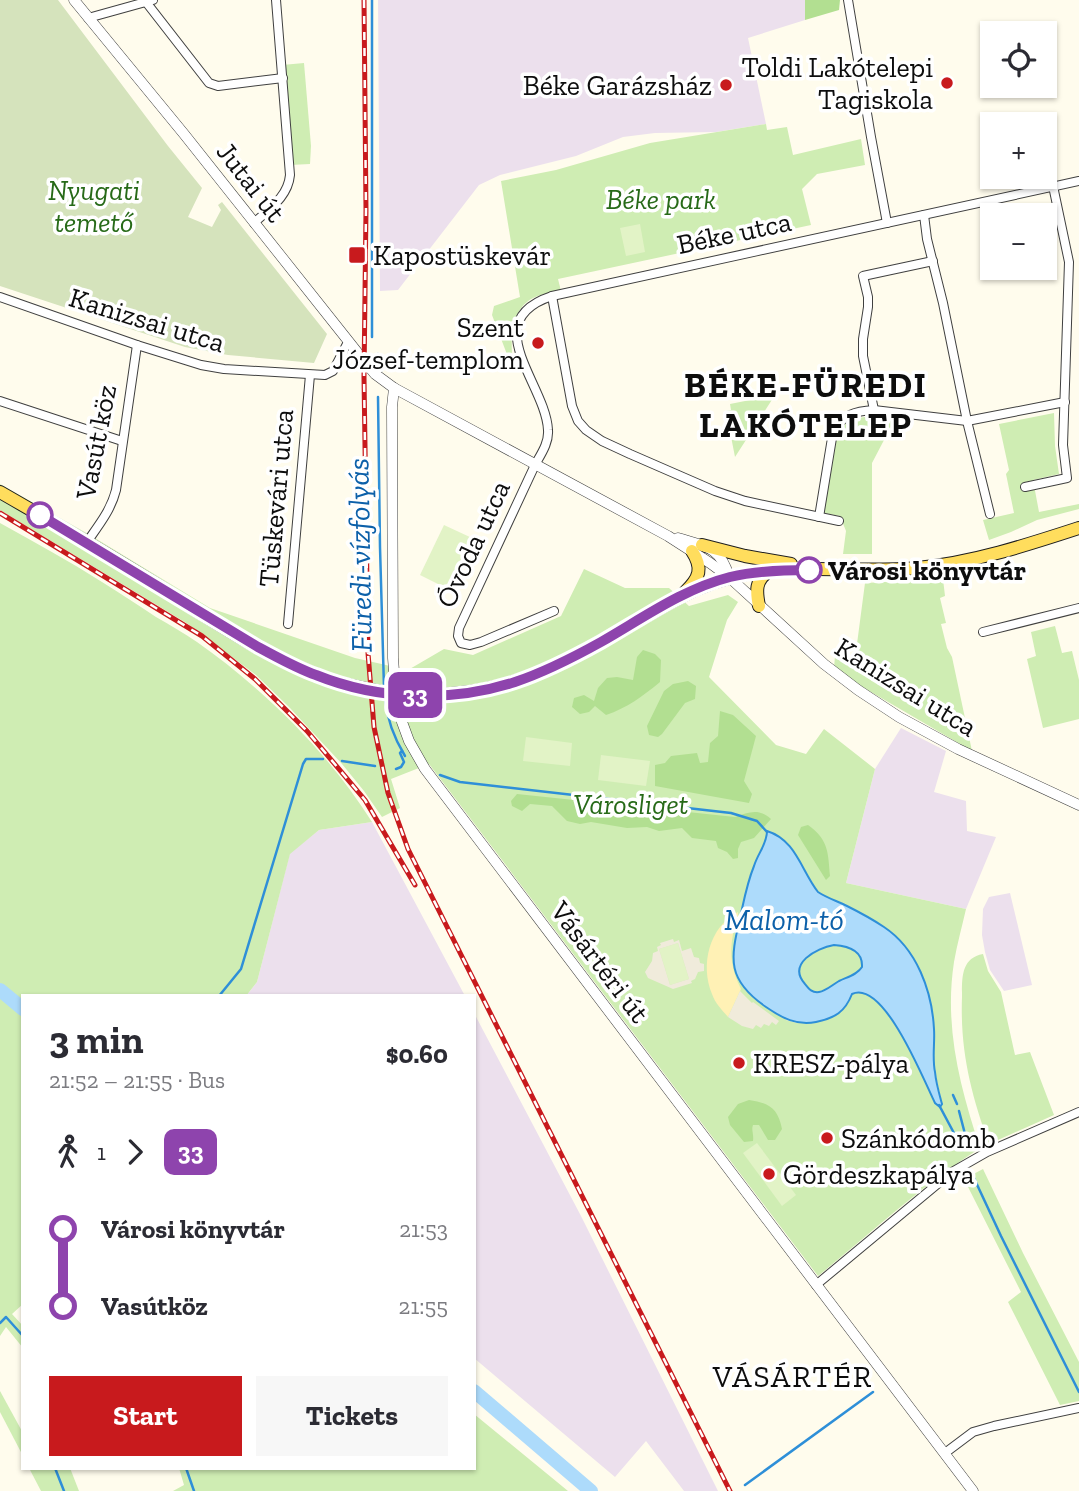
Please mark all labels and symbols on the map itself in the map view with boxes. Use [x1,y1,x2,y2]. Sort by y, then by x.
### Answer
place label: Toldi Lakótelepi Tagiskola [741,51,933,116]
place label: Béke Garázsház [523,69,712,102]
marker: Toldi Lakótelepi Tagiskola [939,75,955,91]
marker: Béke Garázsház [718,77,734,93]
street label: Jutai út [210,136,293,229]
park label: Nyugati temető [48,174,140,239]
park label: Béke park [606,183,716,216]
street label: Béke utca [674,205,795,261]
place label: Kapostüskevár [373,239,551,272]
marker: Kapostüskevár [347,245,367,265]
street label: Kanizsai utca [65,281,229,359]
place label: Szent József-templom [333,311,525,376]
marker: Szent József-templom [530,335,546,351]
district label: BÉKE-FÜREDI LAKÓTELEP [684,364,928,446]
street label: Vasút köz [69,382,123,503]
street label: Tüskevári utca [252,407,300,588]
water label: Füredi-vízfolyás [340,458,380,652]
street label: Óvoda utca [429,475,517,613]
unlabelled marker [27,502,53,528]
place label: Városi könyvtár [828,554,1026,587]
marker: Városi könyvtár [796,557,822,583]
street label: Kanizsai utca [829,630,983,744]
line badge: 33 [384,672,446,718]
park label: Városliget [574,788,689,821]
street label: Vásártéri út [543,894,657,1030]
water label: Malom-tó [724,902,844,938]
place label: KRESZ-pálya [753,1047,909,1080]
marker: KRESZ-pálya [731,1055,747,1071]
place label: Szánkódomb [841,1122,996,1155]
marker: Szánkódomb [819,1130,835,1146]
place label: Gördeszkapálya [783,1158,975,1191]
marker: Gördeszkapálya [761,1166,777,1182]
district label: VÁSÁRTÉR [712,1359,873,1395]

